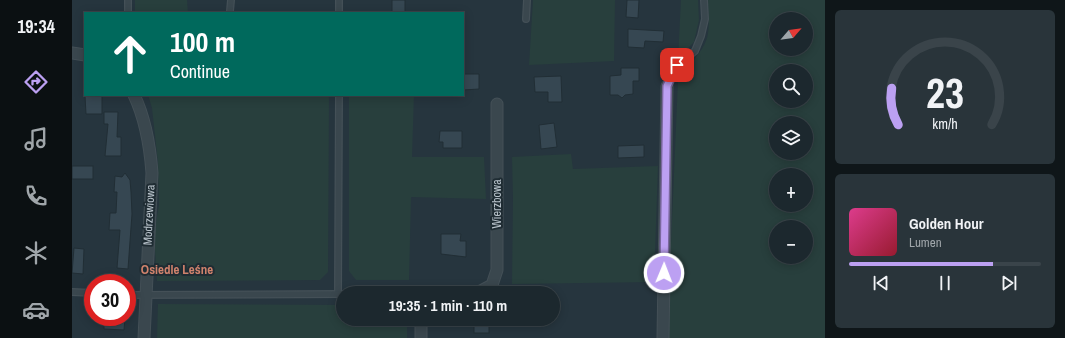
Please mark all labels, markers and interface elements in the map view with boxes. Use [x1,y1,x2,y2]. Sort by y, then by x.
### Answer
north arrow [769,12,813,56]
map controls [769,12,813,264]
text: 19:34 [17,14,55,39]
text: 100 m [170,23,235,61]
icon: ahead [104,28,156,80]
pin [660,48,694,82]
icon: arrive [666,54,688,76]
text: Continue [170,59,230,84]
button: search [769,64,813,108]
text: 23 [926,65,964,121]
icon: directions [22,68,50,96]
text: km/h [932,114,958,133]
button: layers [769,116,813,160]
icon: music [22,125,50,153]
button: + [769,168,813,212]
street label: Wierzbowa [489,179,505,229]
icon: phone [22,182,50,210]
street label: Modrzewiowa [139,184,159,246]
text: Golden Hour [909,213,984,234]
button: − [769,220,813,264]
text: Lumen [909,234,942,251]
icon: climate [22,239,50,267]
position arrow [643,252,685,294]
district label: Osiedle Leśne [141,261,213,278]
icon: previous [870,272,892,294]
icon: pause [934,272,956,294]
icon: next [998,272,1020,294]
speed limit sign: 30 [84,274,136,326]
text: 19:35 · 1 min · 110 m [389,295,507,316]
icon: car [22,296,50,324]

